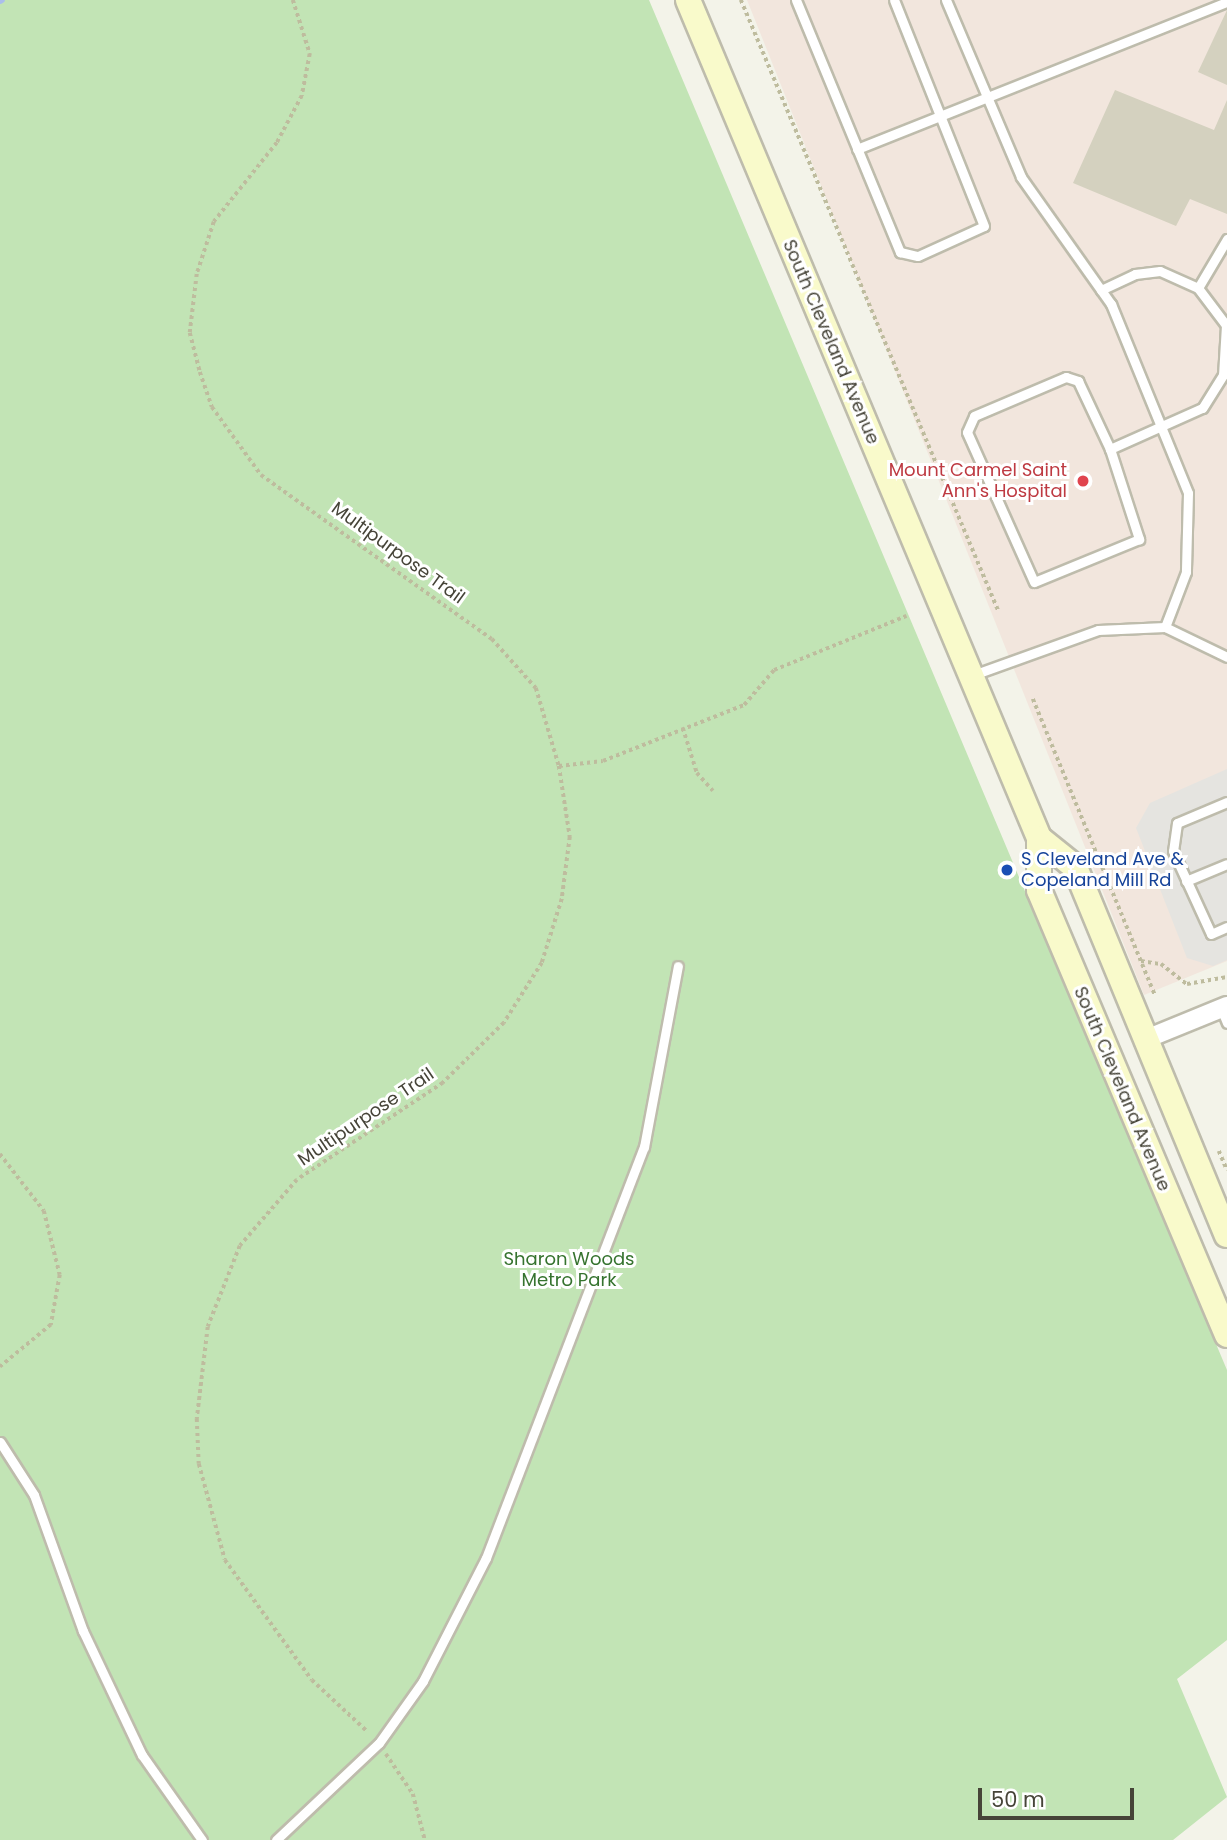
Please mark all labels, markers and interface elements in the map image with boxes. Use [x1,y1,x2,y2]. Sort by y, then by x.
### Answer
street label: South Cleveland Avenue [778,237,884,447]
place label: Mount Carmel Saint Ann's Hospital [889,460,1067,503]
marker: Mount Carmel Saint Ann's Hospital [1073,471,1093,491]
street label: Multipurpose Trail [327,497,469,609]
place label: S Cleveland Ave & Copeland Mill Rd [1021,849,1184,892]
marker: S Cleveland Ave & Copeland Mill Rd [999,862,1015,878]
street label: South Cleveland Avenue [1069,984,1175,1194]
street label: Multipurpose Trail [294,1063,438,1171]
park label: Sharon Woods Metro Park [504,1249,634,1292]
scale bar [982,1773,1138,1817]
text: 50 m [991,1785,1045,1814]

